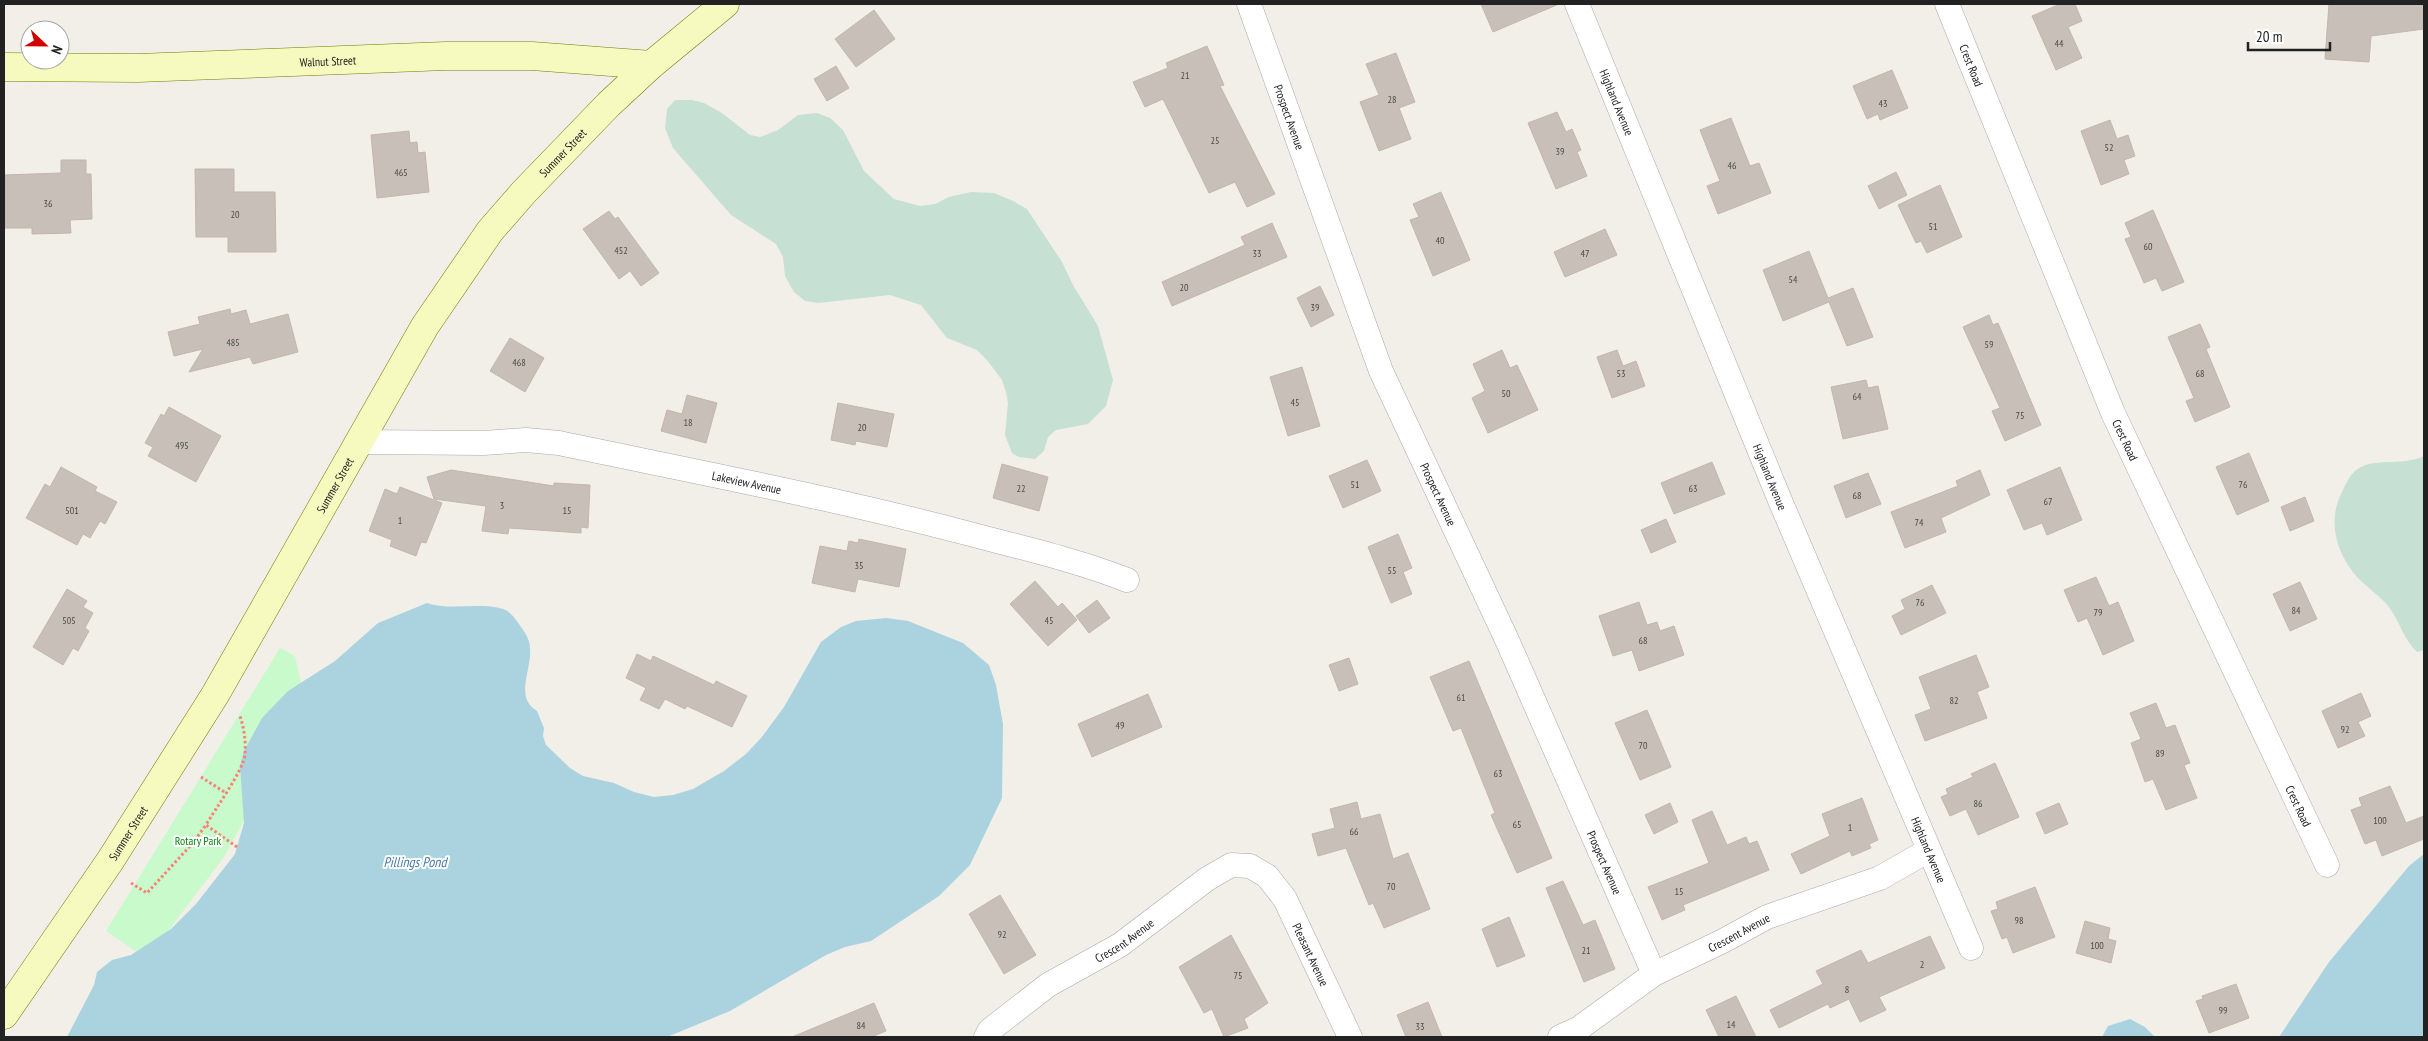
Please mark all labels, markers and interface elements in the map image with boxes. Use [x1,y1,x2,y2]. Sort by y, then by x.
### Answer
north arrow [20,20,70,70]
scale bar [2248,20,2330,52]
text: 20 m [2256,27,2282,46]
house number: 44 [2055,37,2064,50]
street label: Crest Road [1957,42,1987,88]
text: N [47,43,67,57]
street label: Walnut Street [299,52,357,69]
street label: Highland Avenue [1597,67,1637,137]
house number: 21 [1181,69,1190,82]
street label: Prospect Avenue [1271,82,1308,151]
house number: 28 [1388,93,1397,106]
house number: 43 [1879,97,1888,110]
street label: Summer Street [536,124,590,180]
house number: 25 [1211,134,1220,147]
house number: 52 [2105,141,2114,154]
house number: 39 [1556,145,1565,158]
house number: 46 [1728,159,1737,172]
house number: 465 [394,166,408,179]
house number: 36 [44,197,53,210]
house number: 20 [231,208,240,221]
house number: 51 [1929,220,1938,233]
house number: 40 [1436,234,1445,247]
house number: 60 [2144,240,2153,253]
house number: 452 [614,244,628,257]
house number: 33 [1253,247,1262,260]
house number: 47 [1581,247,1590,260]
house number: 54 [1789,273,1798,286]
house number: 20 [1180,281,1189,294]
house number: 39 [1311,301,1320,314]
house number: 485 [226,336,240,349]
house number: 59 [1985,338,1994,351]
house number: 468 [512,356,526,369]
house number: 53 [1617,367,1626,380]
house number: 68 [2196,367,2205,380]
house number: 50 [1502,387,1511,400]
house number: 64 [1853,390,1862,403]
house number: 45 [1291,396,1300,409]
house number: 75 [2016,409,2025,422]
house number: 18 [684,416,693,429]
street label: Crest Road [2109,417,2142,463]
house number: 20 [858,421,867,434]
house number: 495 [175,439,189,452]
street label: Highland Avenue [1750,442,1791,512]
street label: Summer Street [313,454,357,516]
street label: Prospect Avenue [1417,460,1460,528]
street label: Lakeview Avenue [711,467,783,497]
house number: 51 [1351,478,1360,491]
house number: 76 [2239,478,2248,491]
house number: 22 [1017,482,1026,495]
house number: 63 [1689,482,1698,495]
house number: 68 [1853,489,1862,502]
house number: 67 [2044,495,2053,508]
house number: 3 [500,499,504,512]
house number: 501 [65,504,79,517]
house number: 15 [563,504,572,517]
house number: 1 [398,514,402,527]
house number: 74 [1915,516,1924,529]
house number: 35 [855,559,864,572]
house number: 55 [1388,564,1397,577]
house number: 76 [1916,596,1925,609]
house number: 84 [2292,604,2301,617]
house number: 79 [2094,606,2103,619]
house number: 505 [62,614,76,627]
house number: 45 [1045,614,1054,627]
house number: 68 [1639,634,1648,647]
house number: 61 [1457,691,1466,704]
house number: 82 [1950,694,1959,707]
house number: 49 [1116,719,1125,732]
house number: 92 [2341,723,2350,736]
house number: 70 [1639,739,1648,752]
house number: 89 [2156,747,2165,760]
house number: 63 [1494,767,1503,780]
street label: Crest Road [2283,783,2315,829]
house number: 86 [1974,797,1983,810]
street label: Summer Street [105,802,151,863]
street label: Highland Avenue [1908,814,1950,885]
house number: 100 [2373,814,2387,827]
house number: 65 [1513,818,1522,831]
house number: 1 [1848,821,1852,834]
house number: 66 [1350,825,1359,838]
street label: Prospect Avenue [1584,828,1625,897]
park label: Rotary Park [175,833,222,848]
water label: Pillings Pond [384,853,448,871]
house number: 70 [1387,880,1396,893]
house number: 15 [1675,885,1684,898]
street label: Crescent Avenue [1705,910,1772,955]
house number: 98 [2015,914,2024,927]
street label: Crescent Avenue [1092,915,1157,965]
street label: Pleasant Avenue [1290,920,1332,988]
house number: 92 [998,928,1007,941]
house number: 100 [2090,939,2104,952]
house number: 21 [1582,944,1591,957]
house number: 2 [1920,958,1924,971]
house number: 75 [1234,969,1243,982]
house number: 8 [1845,983,1849,996]
house number: 99 [2219,1004,2228,1017]
house number: 14 [1727,1018,1736,1031]
house number: 84 [857,1019,866,1032]
house number: 33 [1416,1020,1425,1033]

